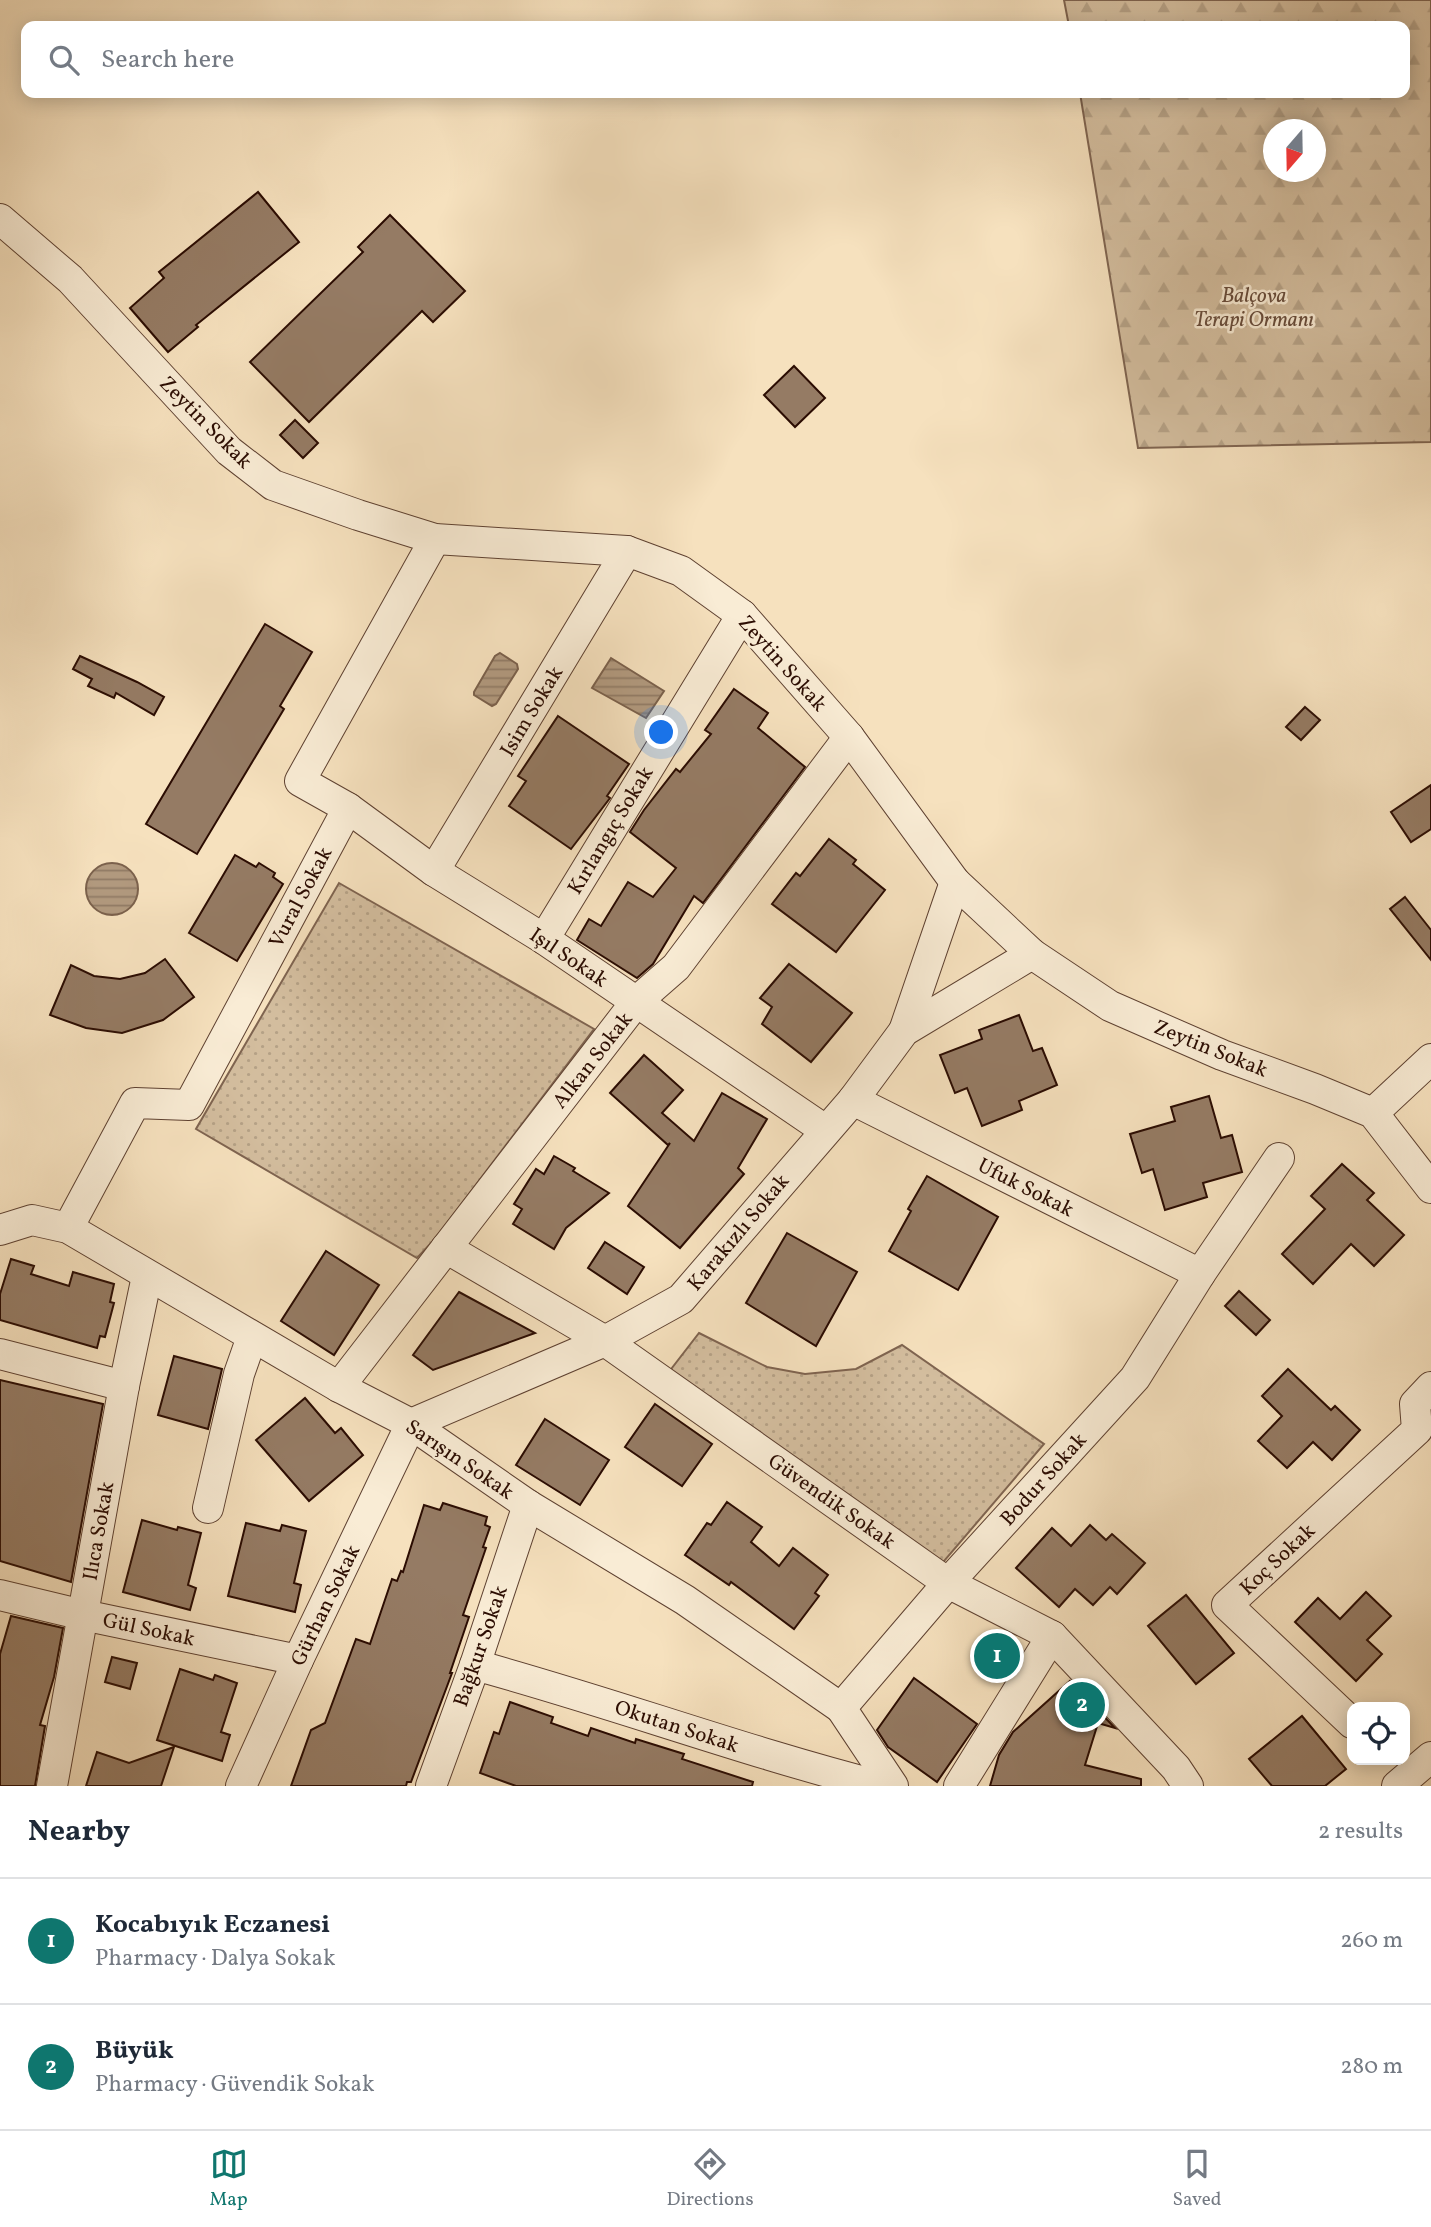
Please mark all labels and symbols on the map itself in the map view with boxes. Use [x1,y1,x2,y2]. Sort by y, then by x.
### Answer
north arrow [1263,119,1326,182]
park label: Balçova Terapi Ormanı [1194,282,1314,335]
street label: Zeytin Sokak [152,370,258,476]
street label: Zeytin Sokak [731,609,833,719]
street label: Isim Sokak [494,660,571,763]
your location [644,715,678,749]
street label: Kırlangıç Sokak [561,761,661,900]
street label: Vural Sokak [263,841,340,953]
street label: Işıl Sokak [523,921,614,995]
street label: Alkan Sokak [546,1006,641,1115]
street label: Zeytin Sokak [1149,1013,1272,1086]
street label: Ufuk Sokak [972,1152,1079,1225]
street label: Karakızlı Sokak [681,1168,797,1298]
street label: Sarışın Sokak [399,1413,520,1508]
street label: Bodur Sokak [994,1426,1094,1533]
street label: Güvendik Sokak [762,1447,901,1557]
street label: Ilıca Sokak [77,1479,123,1583]
street label: Koç Sokak [1234,1517,1323,1603]
street label: Gürhan Sokak [284,1540,368,1671]
street label: Bağkur Sokak [447,1581,516,1711]
street label: Gül Sokak [100,1607,198,1654]
pin: 1 [974,1630,1020,1682]
pin: 2 [1059,1679,1105,1731]
street label: Okutan Sokak [611,1694,743,1761]

